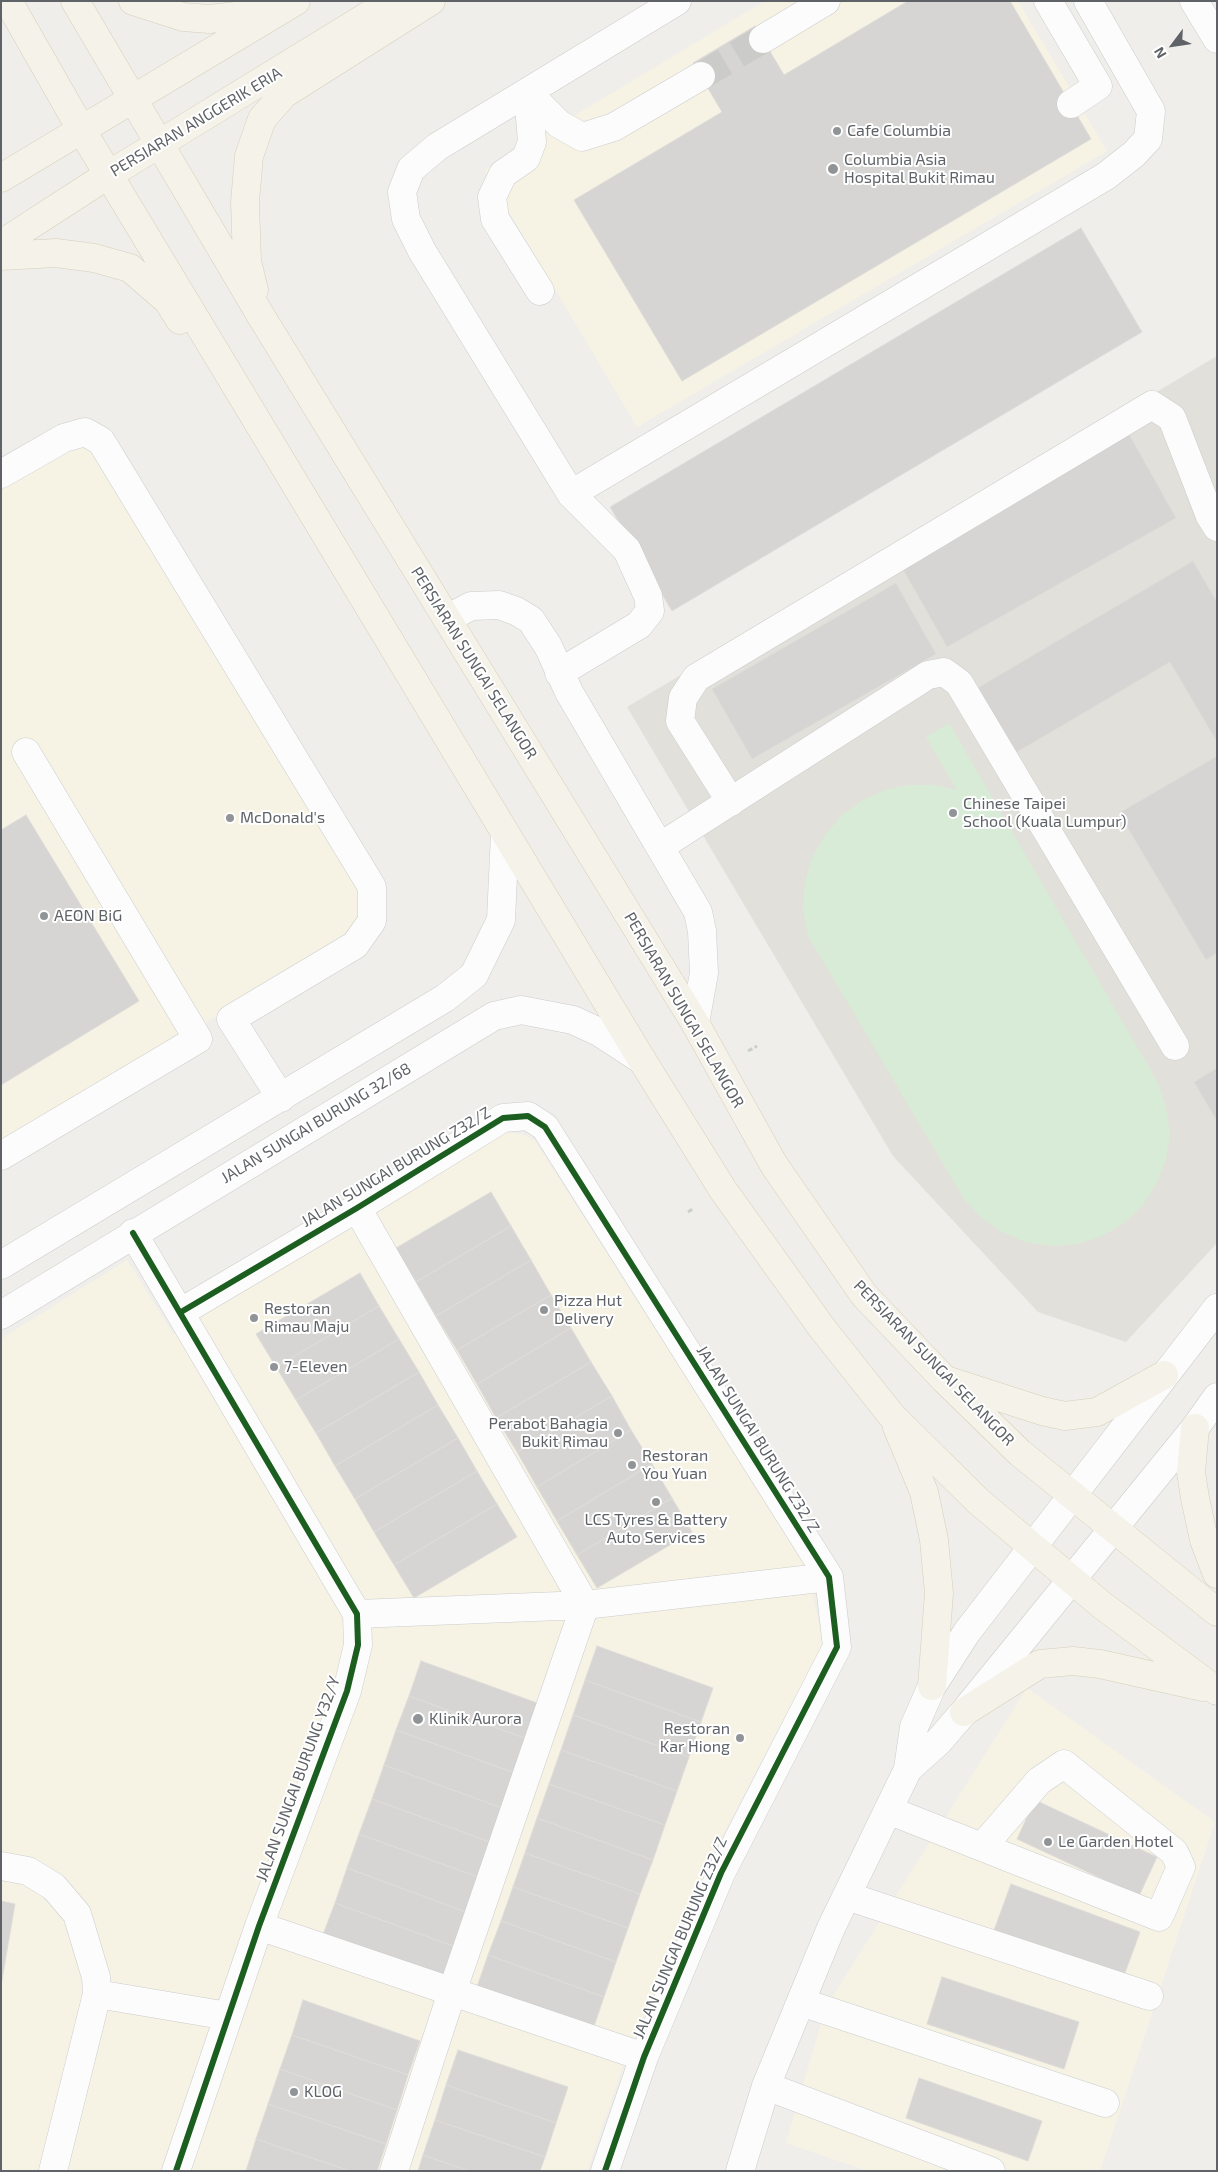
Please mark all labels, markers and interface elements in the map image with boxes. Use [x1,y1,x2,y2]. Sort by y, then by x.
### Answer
north arrow [1148,20,1198,70]
text: N [1150,44,1170,62]
street label: PERSIARAN ANGGERIK ERIA [107,63,285,181]
place label: Cafe Columbia [847,121,951,141]
marker: Cafe Columbia [831,125,843,137]
place label: Columbia Asia Hospital Bukit Rimau [844,150,995,188]
marker: Columbia Asia Hospital Bukit Rimau [826,162,840,176]
street label: PERSIARAN SUNGAI SELANGOR [407,563,541,763]
place label: Chinese Taipei School (Kuala Lumpur) [963,794,1127,832]
marker: Chinese Taipei School (Kuala Lumpur) [947,807,959,819]
place label: McDonald's [240,808,325,828]
marker: McDonald's [224,812,236,824]
place label: AEON BiG [54,906,122,926]
street label: PERSIARAN SUNGAI SELANGOR [620,909,748,1111]
marker: AEON BiG [38,910,50,922]
street label: JALAN SUNGAI BURUNG 32/68 [218,1059,414,1187]
street label: JALAN SUNGAI BURUNG Z32/Z [298,1103,494,1231]
street label: PERSIARAN SUNGAI SELANGOR [850,1276,1018,1450]
place label: Pizza Hut Delivery [554,1291,622,1329]
place label: Restoran Rimau Maju [264,1299,349,1337]
marker: Pizza Hut Delivery [538,1304,550,1316]
marker: Restoran Rimau Maju [248,1312,260,1324]
street label: JALAN SUNGAI BURUNG Z32/Z [692,1342,824,1536]
place label: 7-Eleven [284,1357,348,1377]
marker: 7-Eleven [268,1361,280,1373]
place label: Perabot Bahagia Bukit Rimau [489,1414,608,1452]
marker: Perabot Bahagia Bukit Rimau [612,1427,624,1439]
place label: Restoran You Yuan [642,1446,708,1484]
marker: Restoran You Yuan [626,1459,638,1471]
marker: LCS Tyres & Battery Auto Services [650,1496,662,1508]
place label: LCS Tyres & Battery Auto Services [584,1510,728,1548]
street label: JALAN SUNGAI BURUNG Y32/Y [252,1674,344,1884]
place label: Klinik Aurora [429,1709,522,1729]
marker: Klinik Aurora [411,1712,425,1726]
place label: Restoran Kar Hiong [660,1719,730,1757]
marker: Restoran Kar Hiong [734,1732,746,1744]
place label: Le Garden Hotel [1058,1832,1173,1852]
street label: JALAN SUNGAI BURUNG Z32/Z [629,1834,731,2042]
marker: Le Garden Hotel [1042,1836,1054,1848]
place label: KLOG [304,2082,342,2102]
marker: KLOG [288,2086,300,2098]

